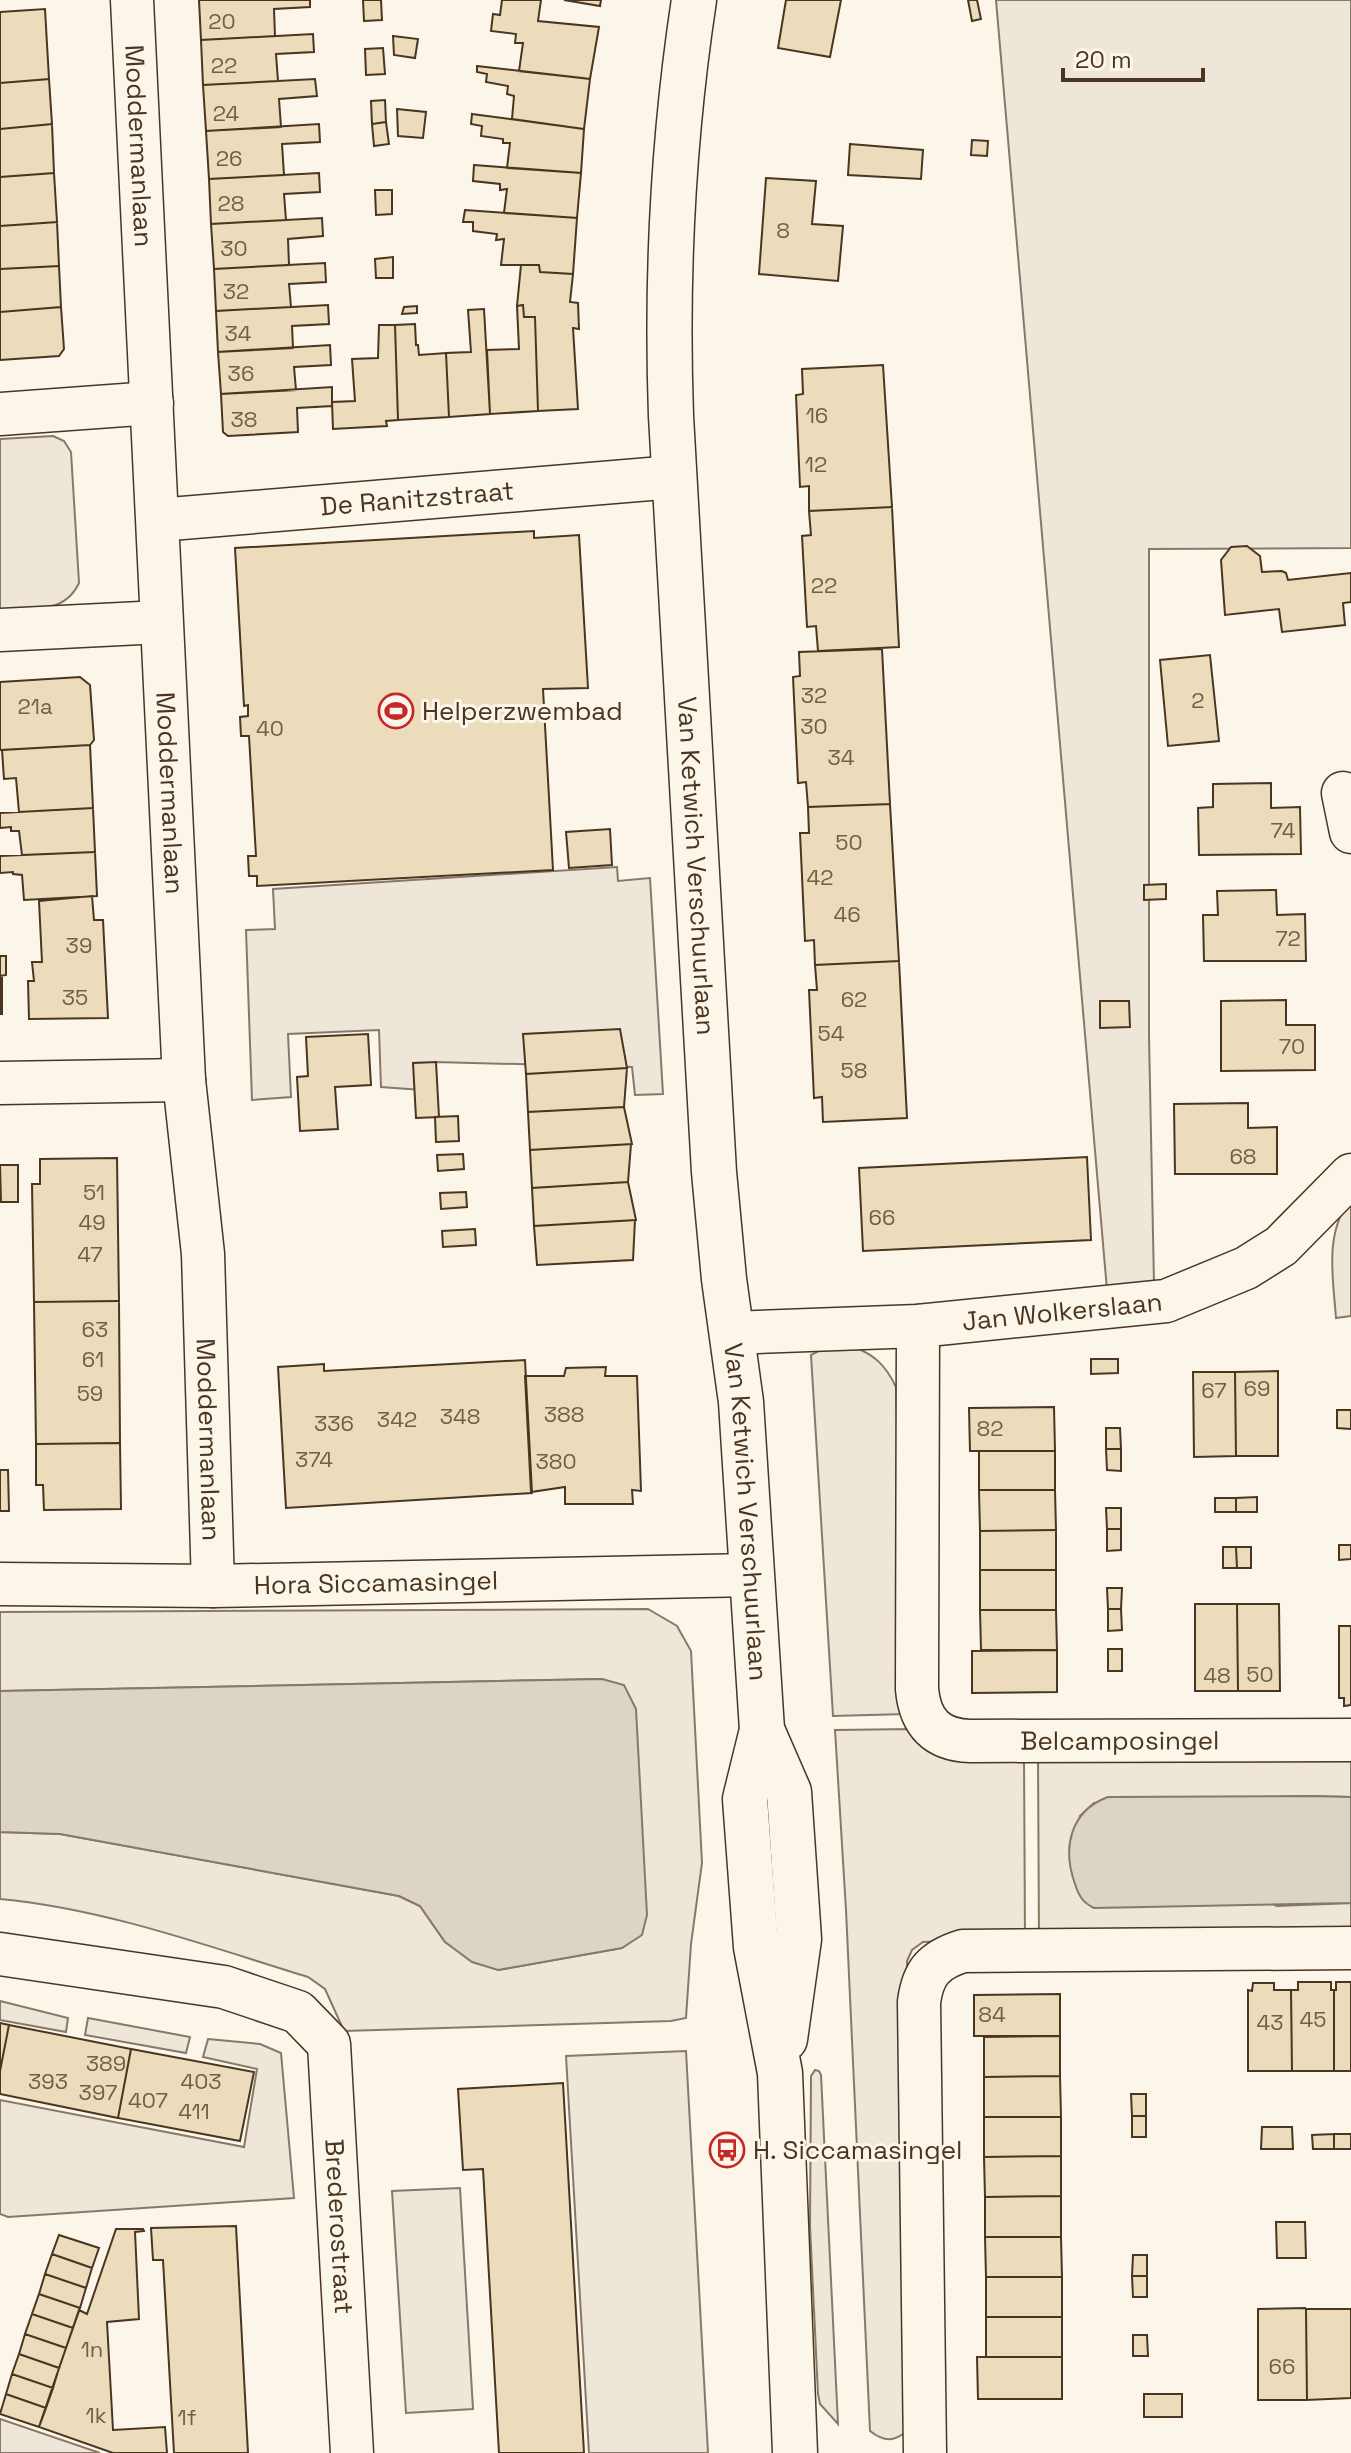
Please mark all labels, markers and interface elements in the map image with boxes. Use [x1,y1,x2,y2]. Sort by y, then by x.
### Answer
house number: 20 [208,7,236,35]
scale bar [1063,32,1203,82]
street label: Moddermanlaan [117,44,161,248]
text: 20 m [1075,44,1132,75]
house number: 22 [211,51,237,79]
house number: 24 [213,99,239,127]
house number: 26 [216,144,242,172]
house number: 28 [218,189,244,217]
house number: 8 [776,216,790,244]
house number: 30 [220,234,248,262]
house number: 32 [223,277,249,305]
house number: 34 [224,319,252,347]
house number: 36 [228,359,254,387]
house number: 16 [806,401,828,429]
house number: 38 [231,405,258,433]
house number: 12 [805,450,827,478]
street label: De Ranitzstraat [319,473,515,523]
house number: 22 [811,571,837,599]
house number: 32 [801,681,827,709]
house number: 2 [1191,686,1205,714]
street label: Moddermanlaan [148,691,192,895]
house number: 21a [17,692,53,720]
sports icon: Helperzwembad [377,692,415,730]
place label: Helperzwembad [422,694,623,728]
street label: Van Ketwich Verschuurlaan [670,696,723,1036]
house number: 30 [800,712,828,740]
house number: 40 [256,714,284,742]
house number: 34 [827,743,855,771]
house number: 74 [1271,816,1296,844]
house number: 50 [835,828,863,856]
house number: 42 [806,863,834,891]
house number: 46 [833,900,861,928]
house number: 72 [1275,924,1301,952]
house number: 39 [66,931,92,959]
house number: 35 [62,983,88,1011]
house number: 62 [841,985,867,1013]
house number: 54 [818,1019,845,1047]
house number: 70 [1279,1032,1305,1060]
house number: 58 [841,1056,867,1084]
house number: 68 [1229,1142,1257,1170]
house number: 51 [83,1178,105,1206]
house number: 66 [869,1203,895,1231]
house number: 49 [78,1208,106,1236]
house number: 47 [77,1240,103,1268]
street label: Jan Wolkerslaan [960,1284,1164,1338]
house number: 63 [82,1315,108,1343]
street label: Moddermanlaan [189,1338,229,1542]
street label: Van Ketwich Verschuurlaan [716,1341,776,1682]
house number: 61 [82,1345,104,1373]
house number: 69 [1244,1374,1270,1402]
house number: 67 [1201,1376,1227,1404]
house number: 59 [77,1379,103,1407]
house number: 388 [544,1400,584,1428]
house number: 348 [440,1402,480,1430]
house number: 342 [377,1405,417,1433]
house number: 336 [314,1409,354,1437]
house number: 82 [977,1414,1003,1442]
house number: 374 [295,1445,333,1473]
house number: 380 [535,1447,577,1475]
street label: Hora Siccamasingel [253,1563,498,1602]
house number: 50 [1246,1660,1274,1688]
house number: 48 [1203,1661,1231,1689]
street label: Belcamposingel [1020,1723,1219,1758]
house number: 84 [978,2000,1006,2028]
house number: 45 [1300,2005,1326,2033]
house number: 43 [1256,2008,1284,2036]
house number: 389 [86,2049,126,2077]
house number: 393 [28,2067,68,2095]
house number: 403 [180,2067,222,2095]
house number: 397 [79,2078,117,2106]
house number: 407 [128,2086,168,2114]
house number: 411 [178,2097,210,2125]
bus stop icon: H. Siccamasingel [708,2131,746,2169]
place label: H. Siccamasingel [753,2133,962,2167]
street label: Brederostraat [317,2138,361,2315]
house number: 1n [81,2335,103,2363]
house number: 66 [1269,2352,1295,2380]
house number: 1k [85,2401,107,2429]
house number: 1f [178,2403,197,2431]

